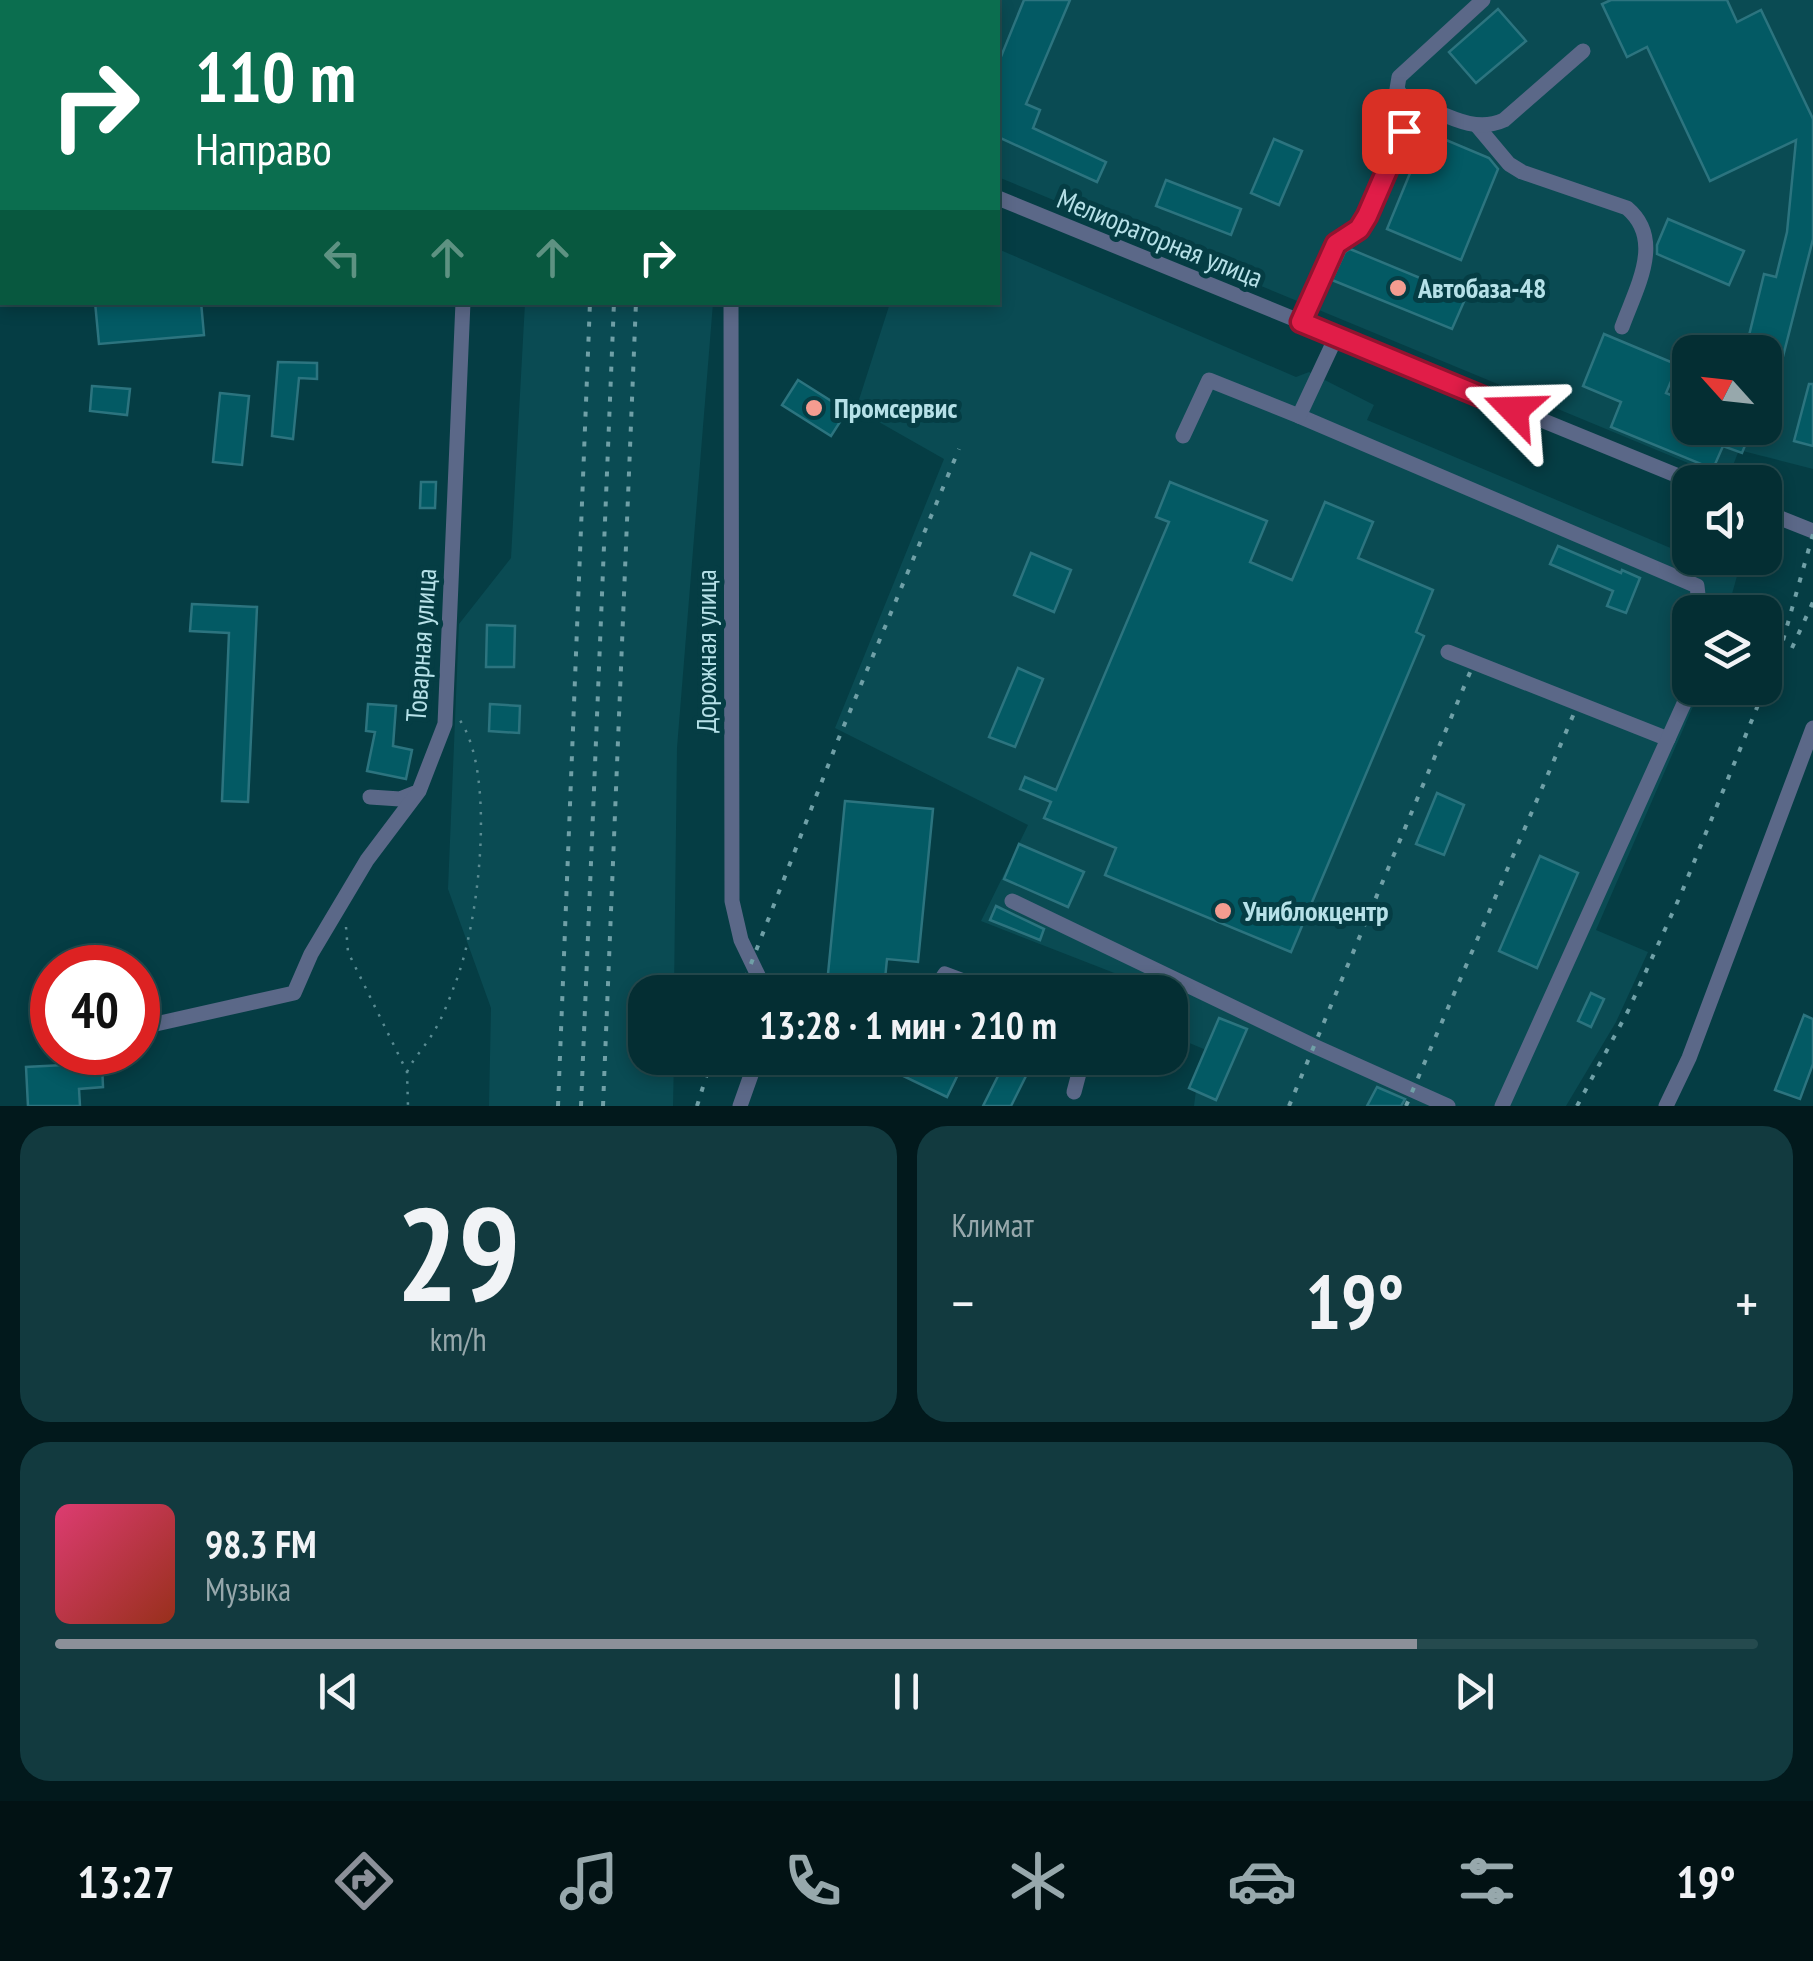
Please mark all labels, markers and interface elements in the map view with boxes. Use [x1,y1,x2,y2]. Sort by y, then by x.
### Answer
text: 110 m [195,31,356,121]
icon: right [30,40,160,170]
pin [1362,89,1447,174]
icon: arrive [1377,104,1432,159]
text: Направо [195,119,332,177]
street label: Мелиораторная улица [1052,179,1268,296]
icon: left [315,230,370,285]
icon: ahead [420,230,475,285]
icon: ahead [525,230,580,285]
icon: right [630,230,685,285]
place label: Автобаза-48 [1417,269,1546,306]
marker: Автобаза-48 [1387,277,1409,299]
north arrow [1672,335,1782,445]
map controls [1672,335,1782,705]
position arrow [1462,358,1566,462]
place label: Промсервис [834,389,957,426]
marker: Промсервис [803,397,825,419]
button: sound [1672,465,1782,575]
street label: Товарная улица [397,567,444,723]
street label: Дорожная улица [687,569,724,733]
button: layers [1672,595,1782,705]
place label: Униблокцентр [1242,892,1388,929]
marker: Униблокцентр [1212,900,1234,922]
speed limit sign: 40 [30,945,160,1075]
text: 13:28 · 1 мин · 210 m [759,1000,1057,1049]
text: 29 [396,1169,520,1337]
text: Климат [952,1204,1034,1246]
text: 19° [1305,1253,1404,1350]
text: − [952,1267,974,1338]
text: + [1735,1267,1758,1338]
text: km/h [430,1318,487,1360]
text: 98.3 FM [205,1519,317,1568]
text: Музыка [205,1568,291,1610]
icon: previous [311,1664,366,1719]
icon: pause [879,1664,934,1719]
icon: next [1447,1664,1502,1719]
icon: directions [329,1846,399,1916]
icon: music [554,1846,624,1916]
icon: phone [778,1846,848,1916]
icon: climate [1003,1846,1073,1916]
icon: car [1227,1846,1297,1916]
icon: filters [1452,1846,1522,1916]
text: 13:27 [77,1852,175,1910]
text: 19° [1676,1852,1736,1910]

